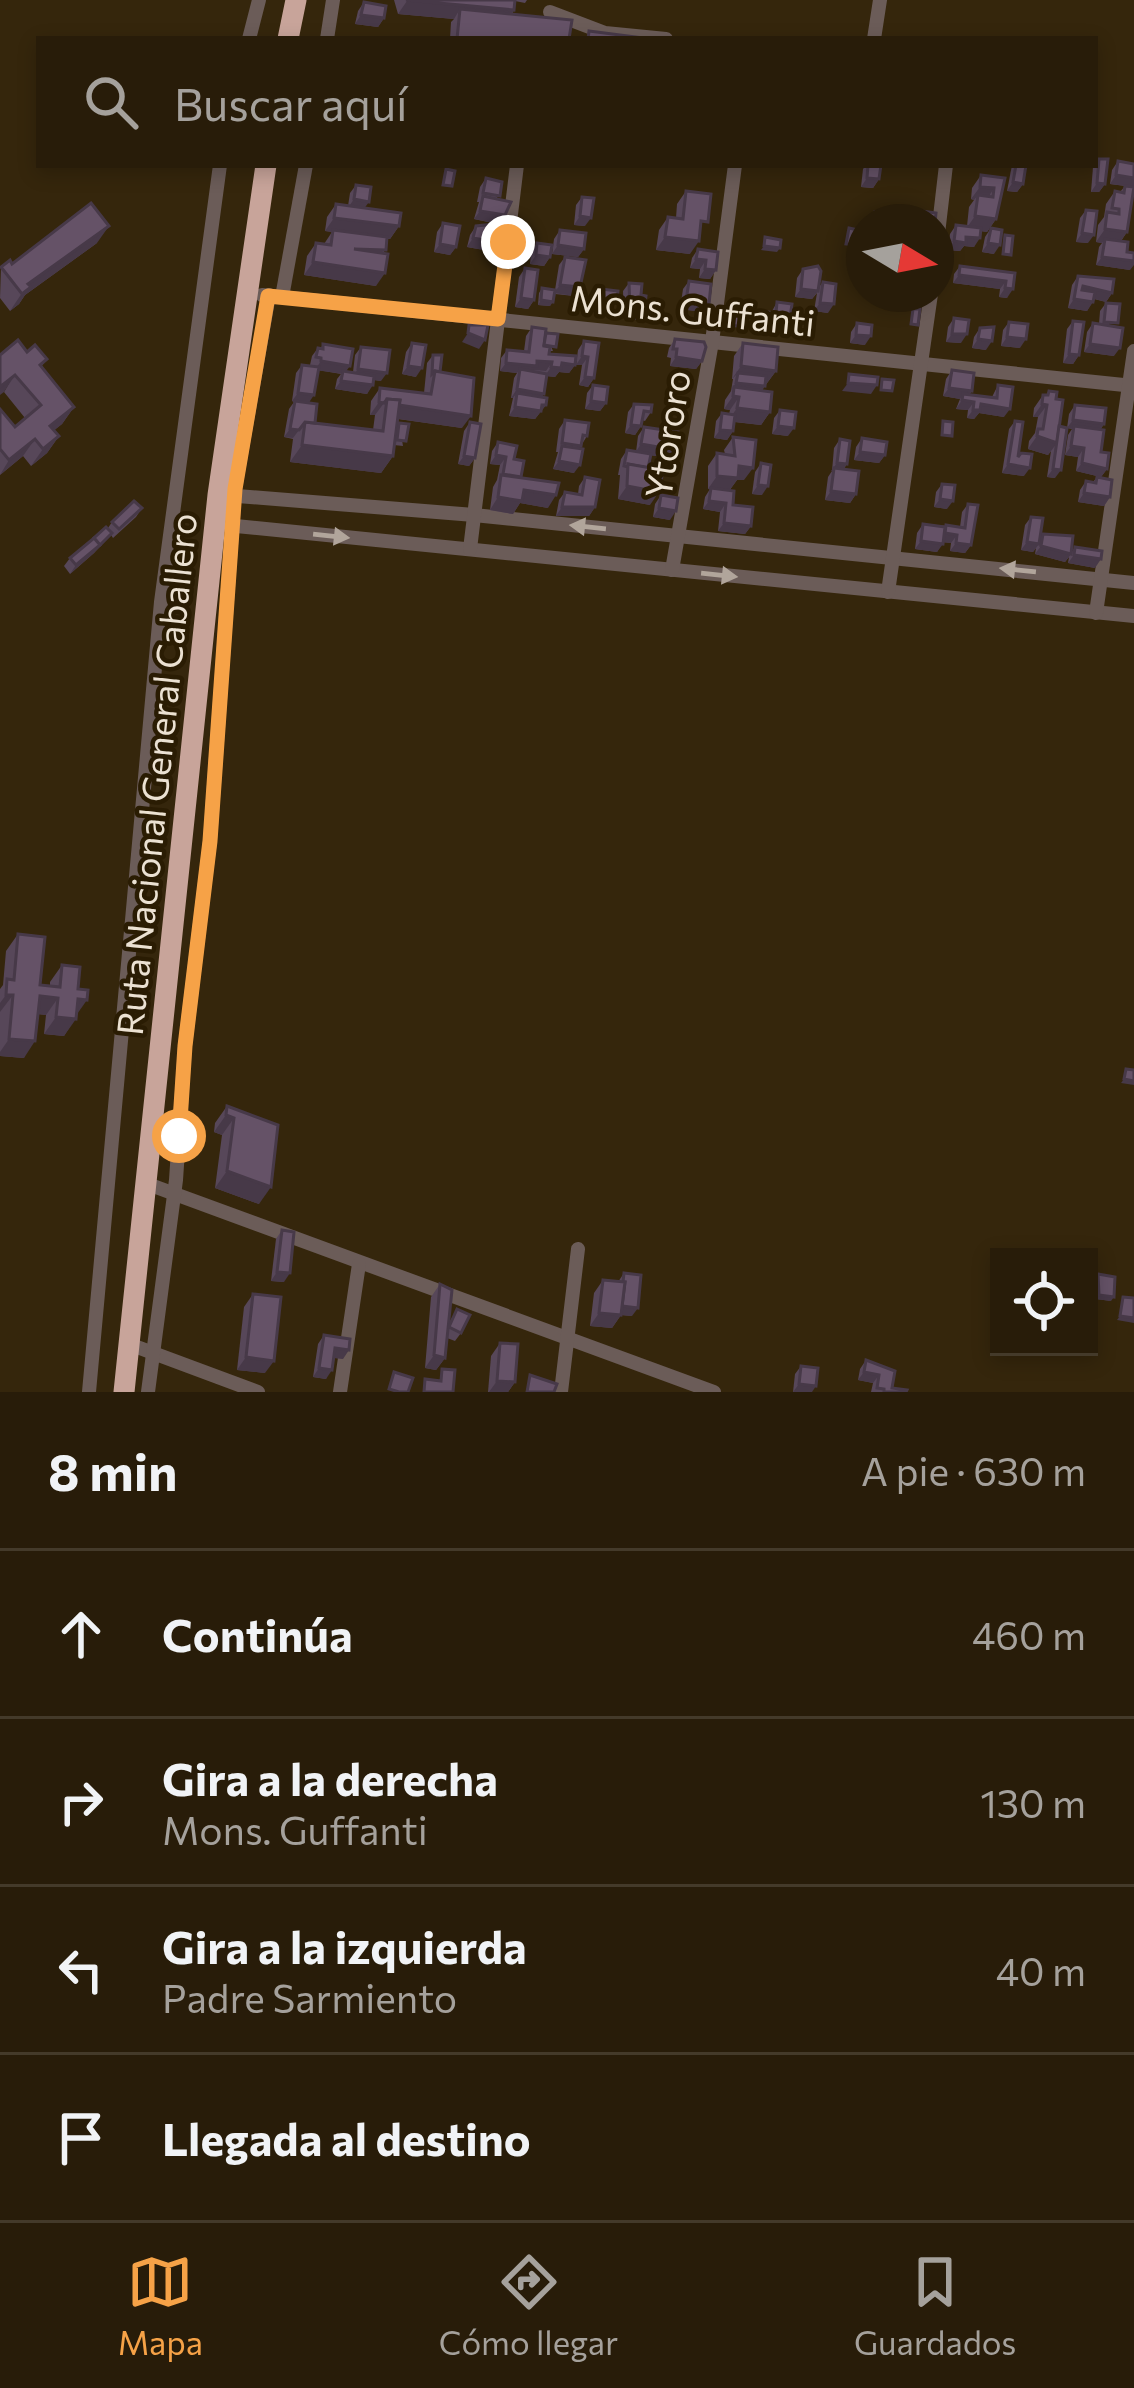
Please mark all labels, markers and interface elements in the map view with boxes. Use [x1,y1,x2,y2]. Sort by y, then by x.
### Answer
search box [36,36,1098,168]
icon: search [78,69,144,135]
text: Buscar aquí [174,75,408,130]
north arrow [846,204,954,312]
route end [481,215,535,269]
street label: Mons. Guffanti [569,274,817,344]
street label: Ytororo [634,367,698,501]
street label: Ruta Nacional General Caballero [106,511,204,1037]
one-way arrow [569,517,606,536]
one-way arrow [313,527,350,546]
one-way arrow [999,560,1036,579]
one-way arrow [701,566,738,585]
route start [152,1109,206,1163]
map controls [990,1248,1098,1356]
button: locate [990,1248,1098,1356]
text: 8 min [48,1439,178,1502]
text: A pie · 630 m [861,1446,1086,1494]
icon: ahead [48,1601,114,1667]
text: Continúa [162,1606,353,1661]
text: 460 m [972,1610,1086,1658]
text: Gira a la derecha [162,1750,498,1805]
icon: right [48,1769,114,1835]
text: 130 m [980,1778,1086,1826]
text: Mons. Guffanti [162,1805,428,1853]
text: Gira a la izquierda [162,1918,527,1973]
icon: left [48,1937,114,2003]
text: 40 m [996,1946,1086,1994]
text: Padre Sarmiento [162,1973,457,2021]
icon: arrive [48,2105,114,2171]
text: Llegada al destino [162,2110,531,2165]
tab: Mapa [118,2249,203,2362]
tab: Cómo llegar [439,2249,618,2362]
tab: Guardados [854,2249,1016,2362]

